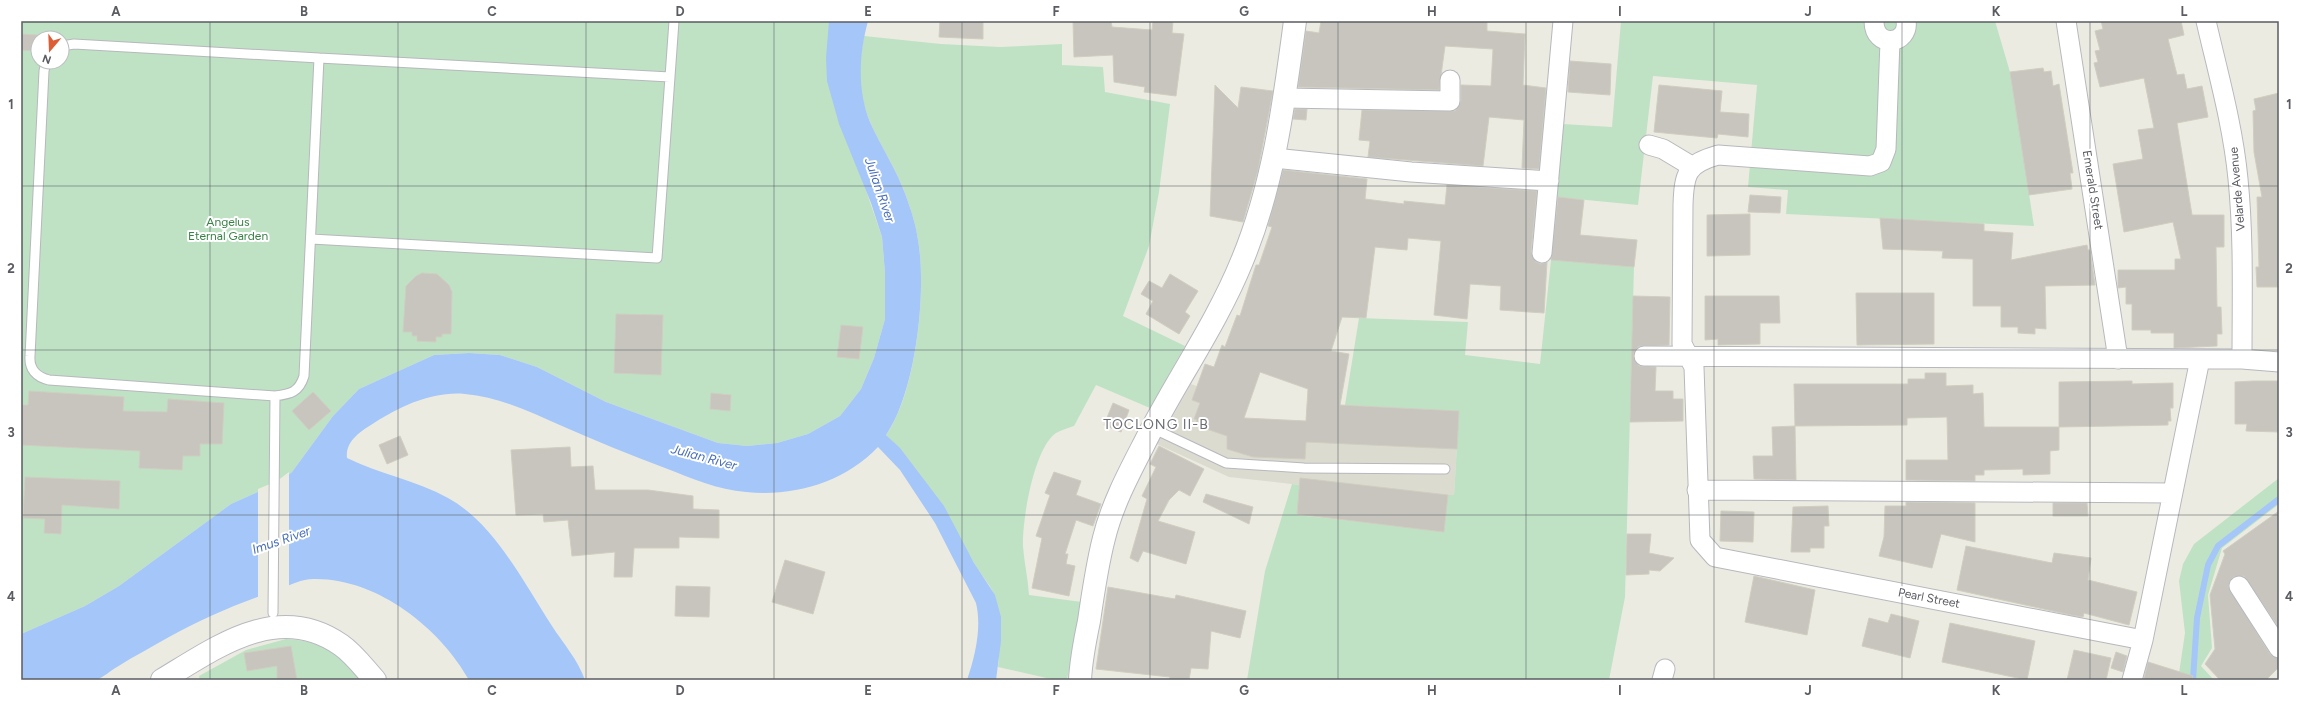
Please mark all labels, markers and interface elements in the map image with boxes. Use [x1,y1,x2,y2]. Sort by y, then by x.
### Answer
text: A [111,4,121,19]
text: B [300,4,308,19]
text: C [487,4,497,19]
text: D [675,4,685,19]
text: E [864,4,872,19]
text: F [1052,4,1060,19]
text: G [1239,4,1249,19]
text: H [1427,4,1437,19]
text: I [1618,4,1622,19]
text: J [1804,4,1812,19]
text: K [1992,4,2001,19]
text: L [2181,4,2188,19]
north arrow [30,30,70,70]
text: N [41,51,53,67]
text: 1 [8,97,14,112]
text: 1 [2286,97,2292,112]
street label: Velarde Avenue [2226,146,2248,232]
street label: Emerald Street [2080,149,2106,231]
water label: Julian River [862,155,898,225]
park label: Angelus Eternal Garden [188,215,268,243]
text: 2 [7,261,15,276]
text: 2 [2285,261,2293,276]
district label: TOCLONG II-B [1103,416,1209,433]
text: 3 [7,425,15,440]
text: 3 [2285,425,2293,440]
water label: Julian River [669,441,739,473]
water label: Imus River [250,523,313,557]
street label: Pearl Street [1897,585,1962,611]
text: 4 [7,589,15,604]
text: 4 [2285,589,2293,604]
text: A [111,683,121,698]
text: B [300,683,308,698]
text: C [487,683,497,698]
text: D [675,683,685,698]
text: E [864,683,872,698]
text: F [1052,683,1060,698]
text: G [1239,683,1249,698]
text: H [1427,683,1437,698]
text: I [1618,683,1622,698]
text: J [1804,683,1812,698]
text: K [1992,683,2001,698]
text: L [2181,683,2188,698]

